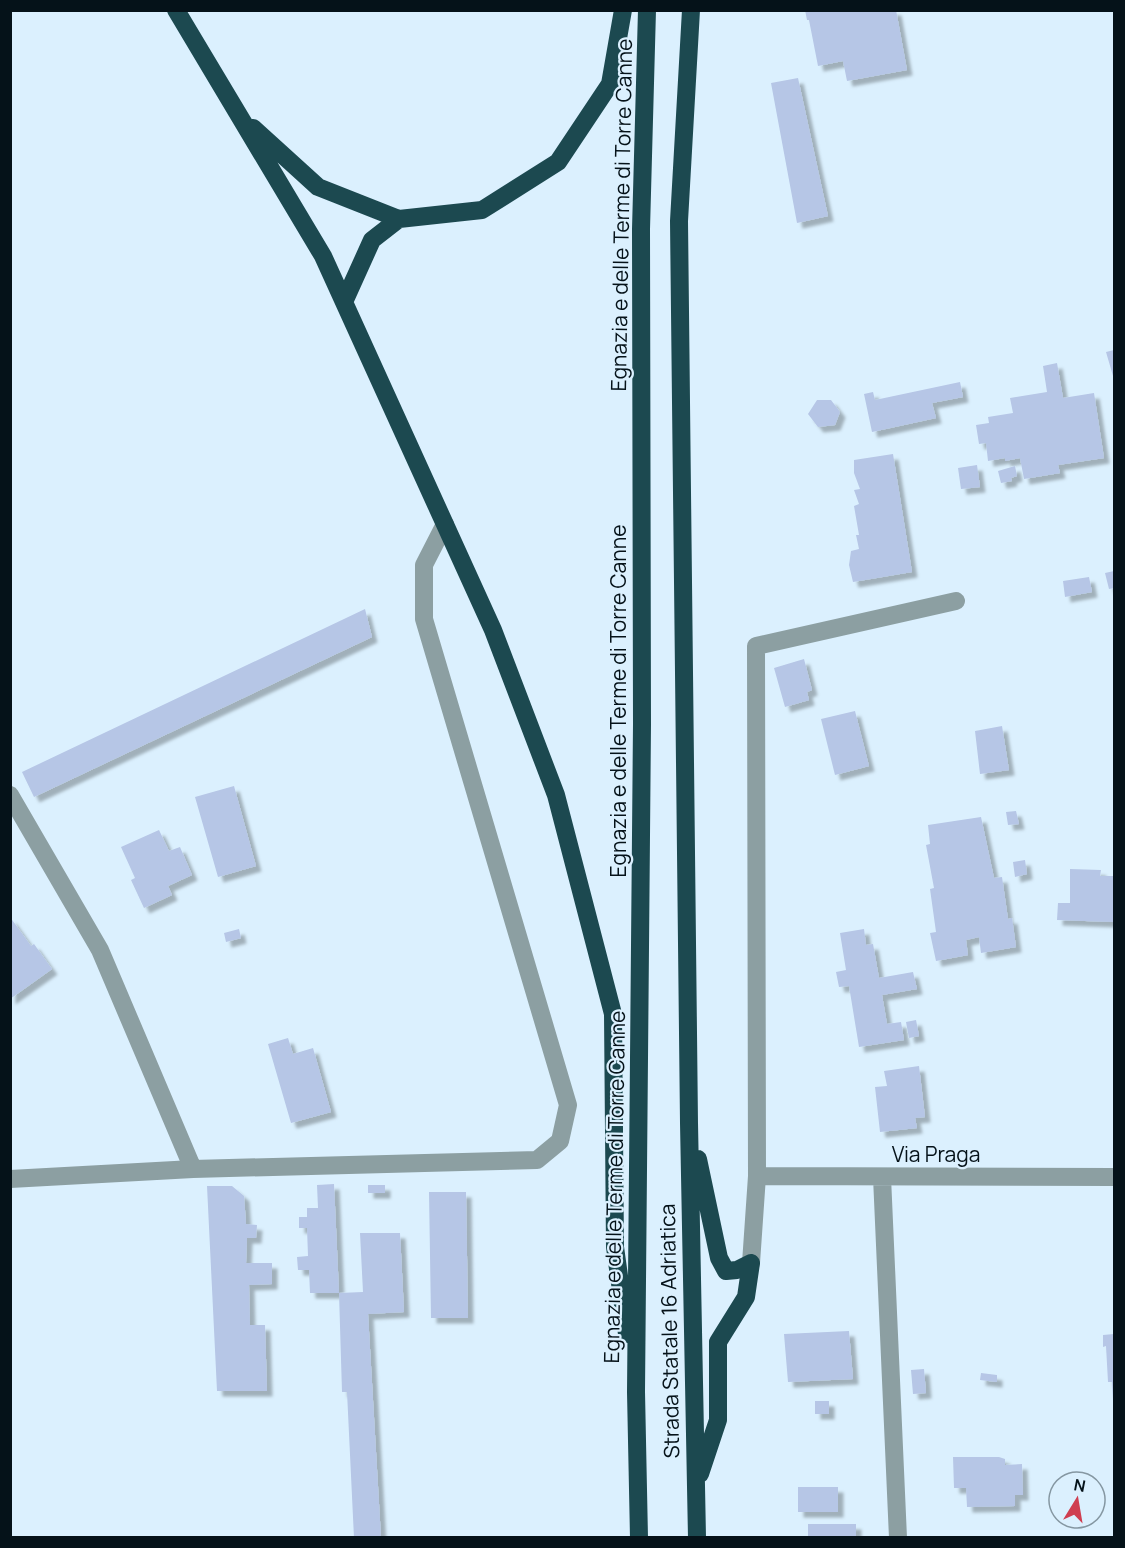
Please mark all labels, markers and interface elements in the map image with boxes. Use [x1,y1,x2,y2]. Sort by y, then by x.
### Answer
street label: Egnazia e delle Terme di Torre Canne [604,38,638,392]
street label: Egnazia e delle Terme di Torre Canne [604,525,632,877]
street label: Egnazia e delle Terme di Torre Canne [597,1010,631,1364]
street label: Via Praga [892,1140,980,1168]
street label: Strada Statale 16 Adriatica [653,1203,685,1459]
north arrow [1047,1470,1107,1530]
text: N [1072,1473,1088,1497]

